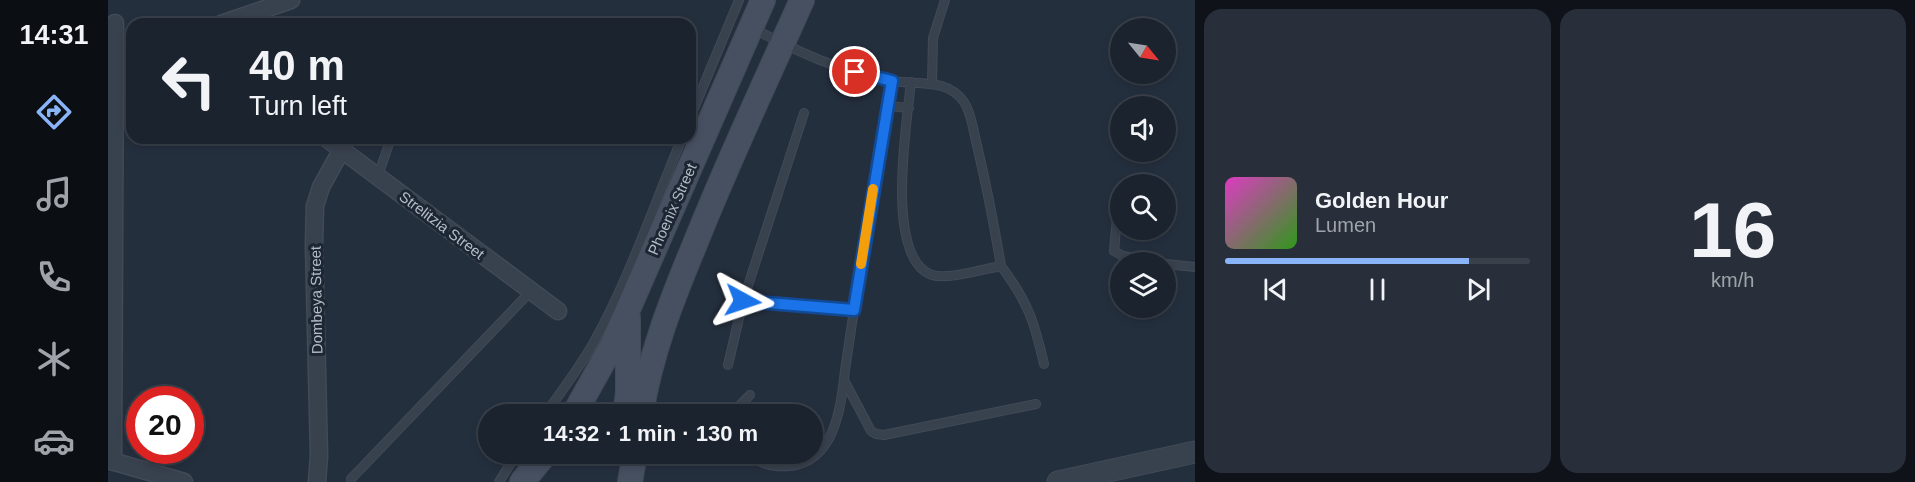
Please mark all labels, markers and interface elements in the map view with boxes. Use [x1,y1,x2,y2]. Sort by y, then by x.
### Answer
north arrow [1110,18,1176,84]
map controls [1110,18,1176,318]
text: 14:31 [19,20,89,50]
icon: left [150,42,228,120]
text: 40 m [249,42,345,89]
pin [829,46,880,97]
icon: arrive [838,55,871,88]
icon: directions [33,91,75,133]
text: Turn left [249,91,347,121]
button: sound [1110,96,1176,162]
street label: Phoenix Street [644,160,700,257]
icon: music [33,173,75,215]
button: search [1110,174,1176,240]
text: 16 [1689,186,1776,274]
street label: Strelitzia Street [396,188,488,263]
text: Golden Hour [1315,188,1448,213]
text: Lumen [1315,214,1376,236]
street label: Dombeya Street [307,245,325,354]
button: layers [1110,252,1176,318]
icon: phone [33,256,75,298]
position arrow [711,269,775,333]
text: km/h [1711,269,1754,291]
icon: previous [1259,273,1292,306]
icon: pause [1361,273,1394,306]
icon: next [1462,273,1495,306]
icon: climate [33,338,75,380]
speed limit sign: 20 [126,386,204,464]
icon: car [33,420,75,462]
text: 14:32 · 1 min · 130 m [543,421,758,446]

